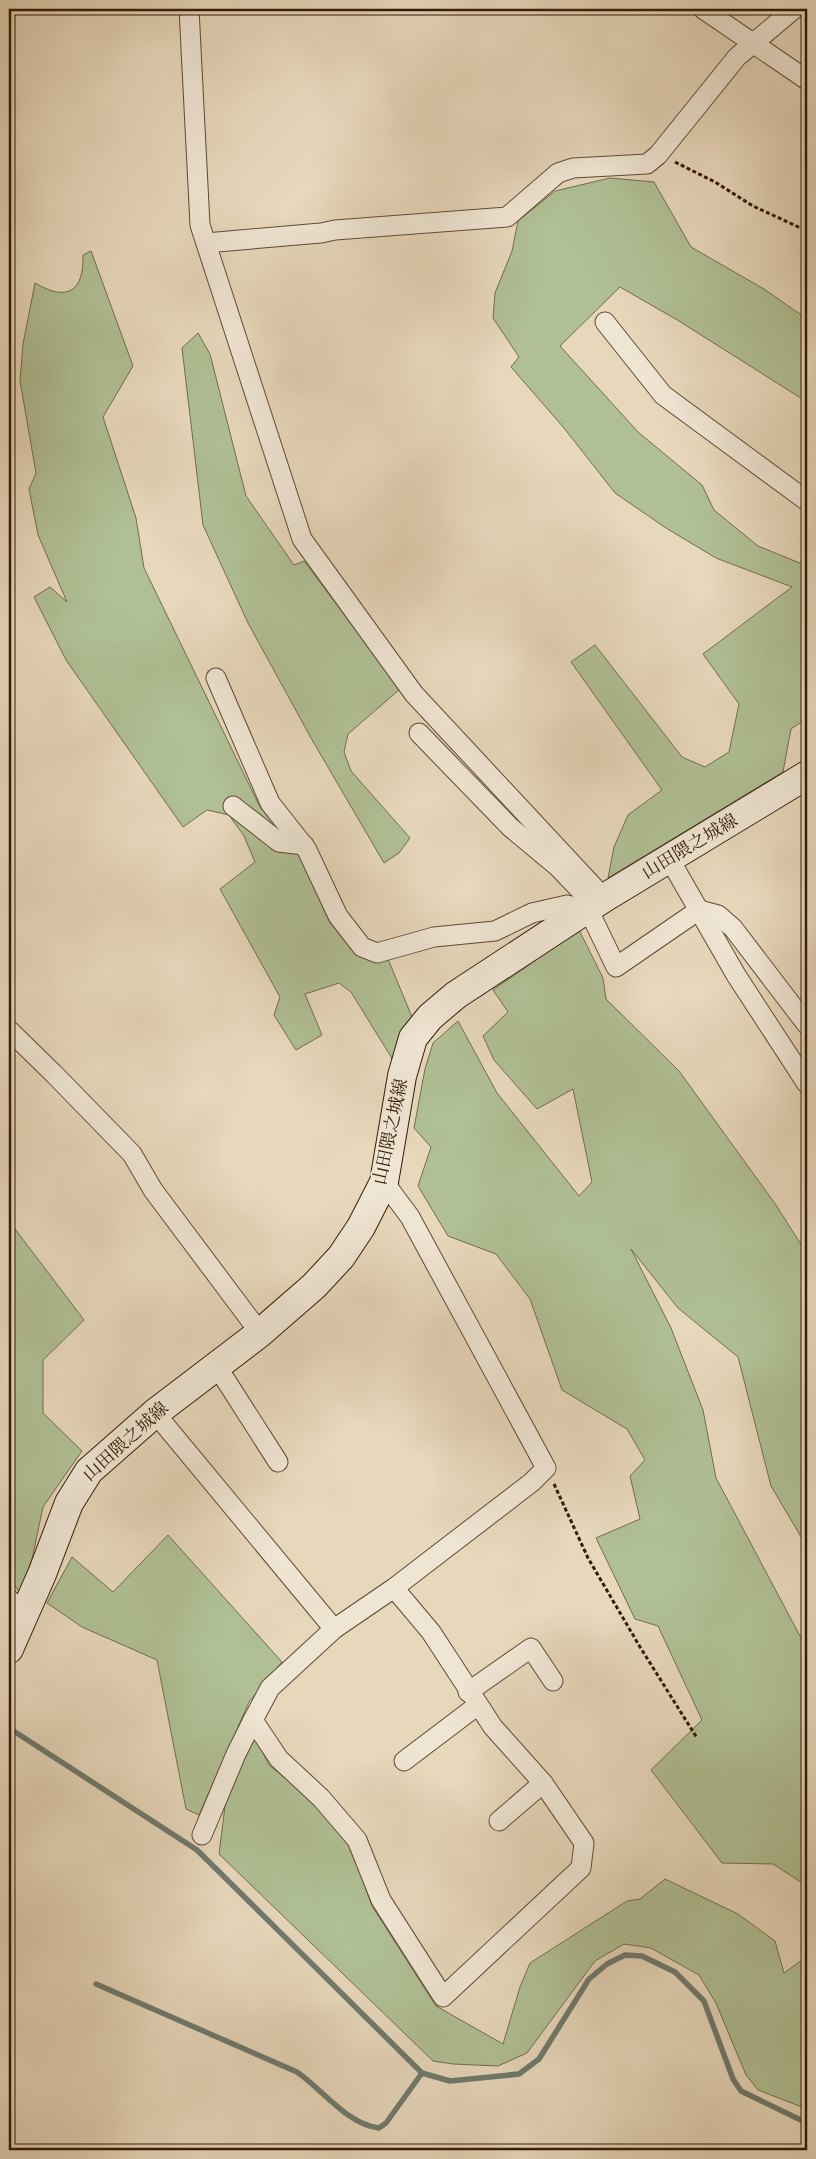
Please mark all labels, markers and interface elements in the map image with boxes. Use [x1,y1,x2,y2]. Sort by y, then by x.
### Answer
street label: 山田隈之城線 [638,810,742,884]
street label: 山田隈之城線 [369,1077,413,1187]
street label: 山田隈之城線 [79,1398,173,1486]

